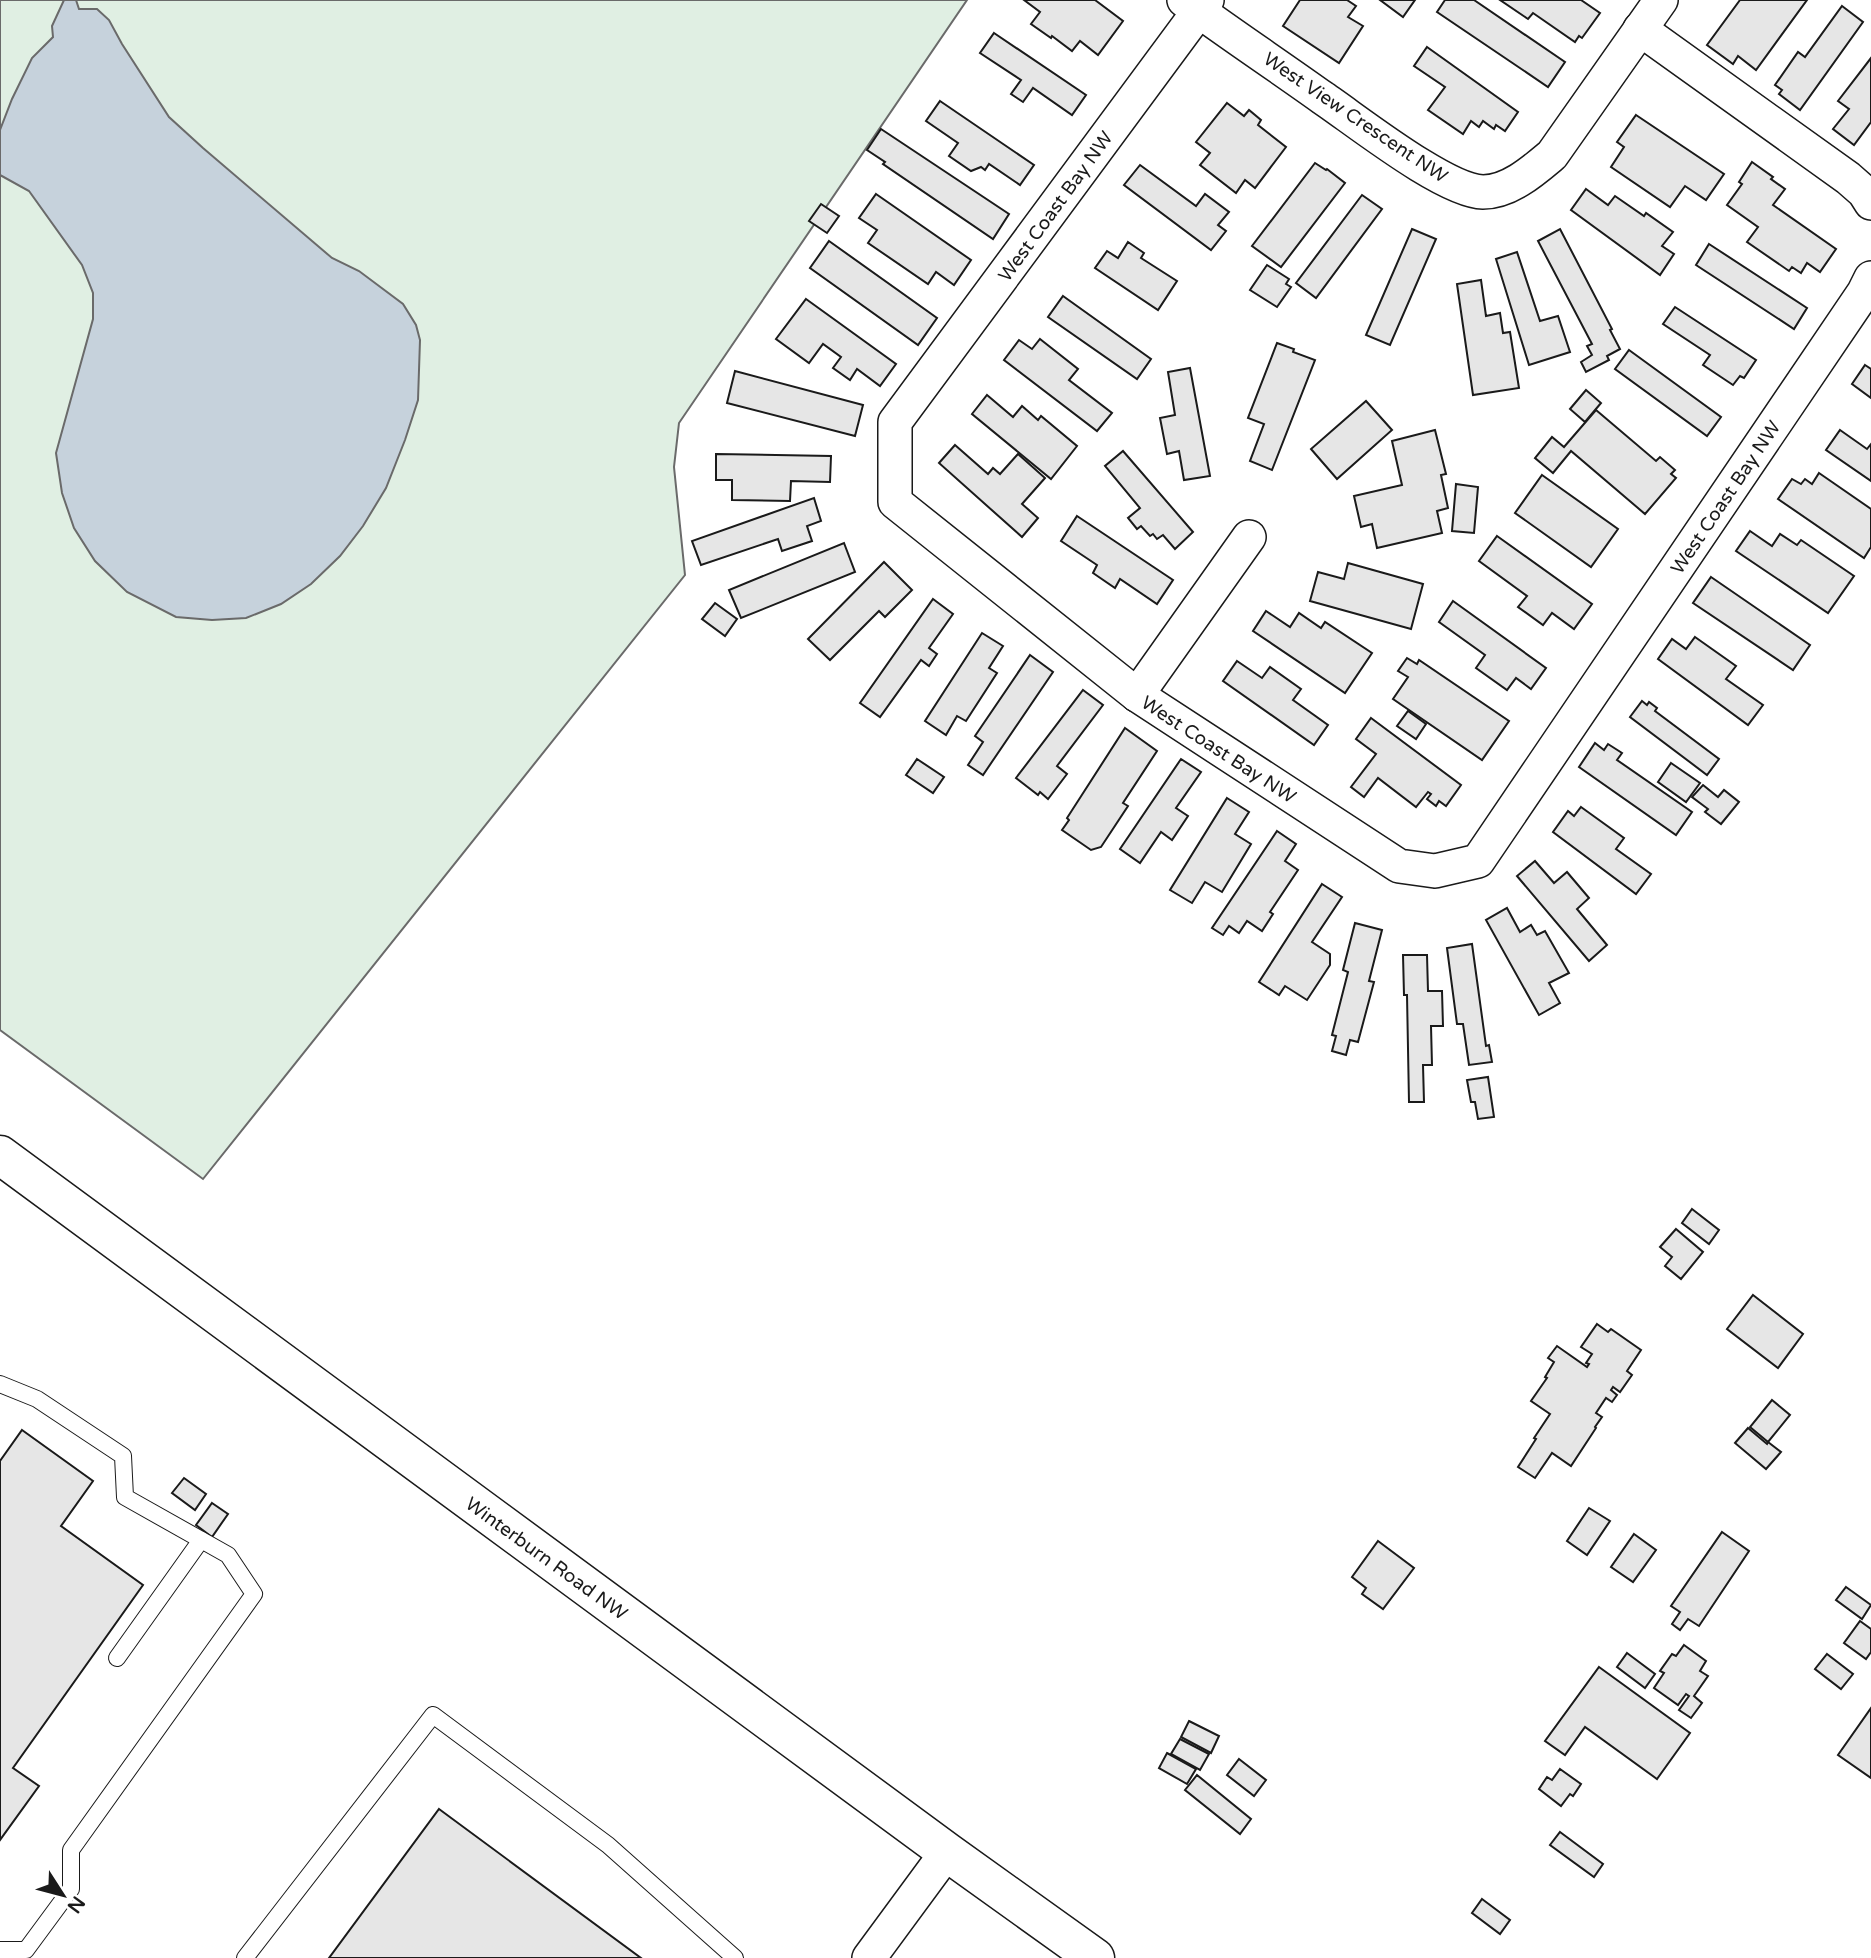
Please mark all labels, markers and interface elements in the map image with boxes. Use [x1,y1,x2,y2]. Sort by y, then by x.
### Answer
street label: West View Crescent NW [1259,48,1452,188]
street label: West Coast Bay NW [994,127,1118,286]
street label: West Coast Bay NW [1666,417,1785,578]
street label: West Coast Bay NW [1137,692,1300,808]
street label: Winterburn Road NW [461,1493,632,1625]
north arrow [28,1860,98,1930]
text: N [63,1892,89,1917]

